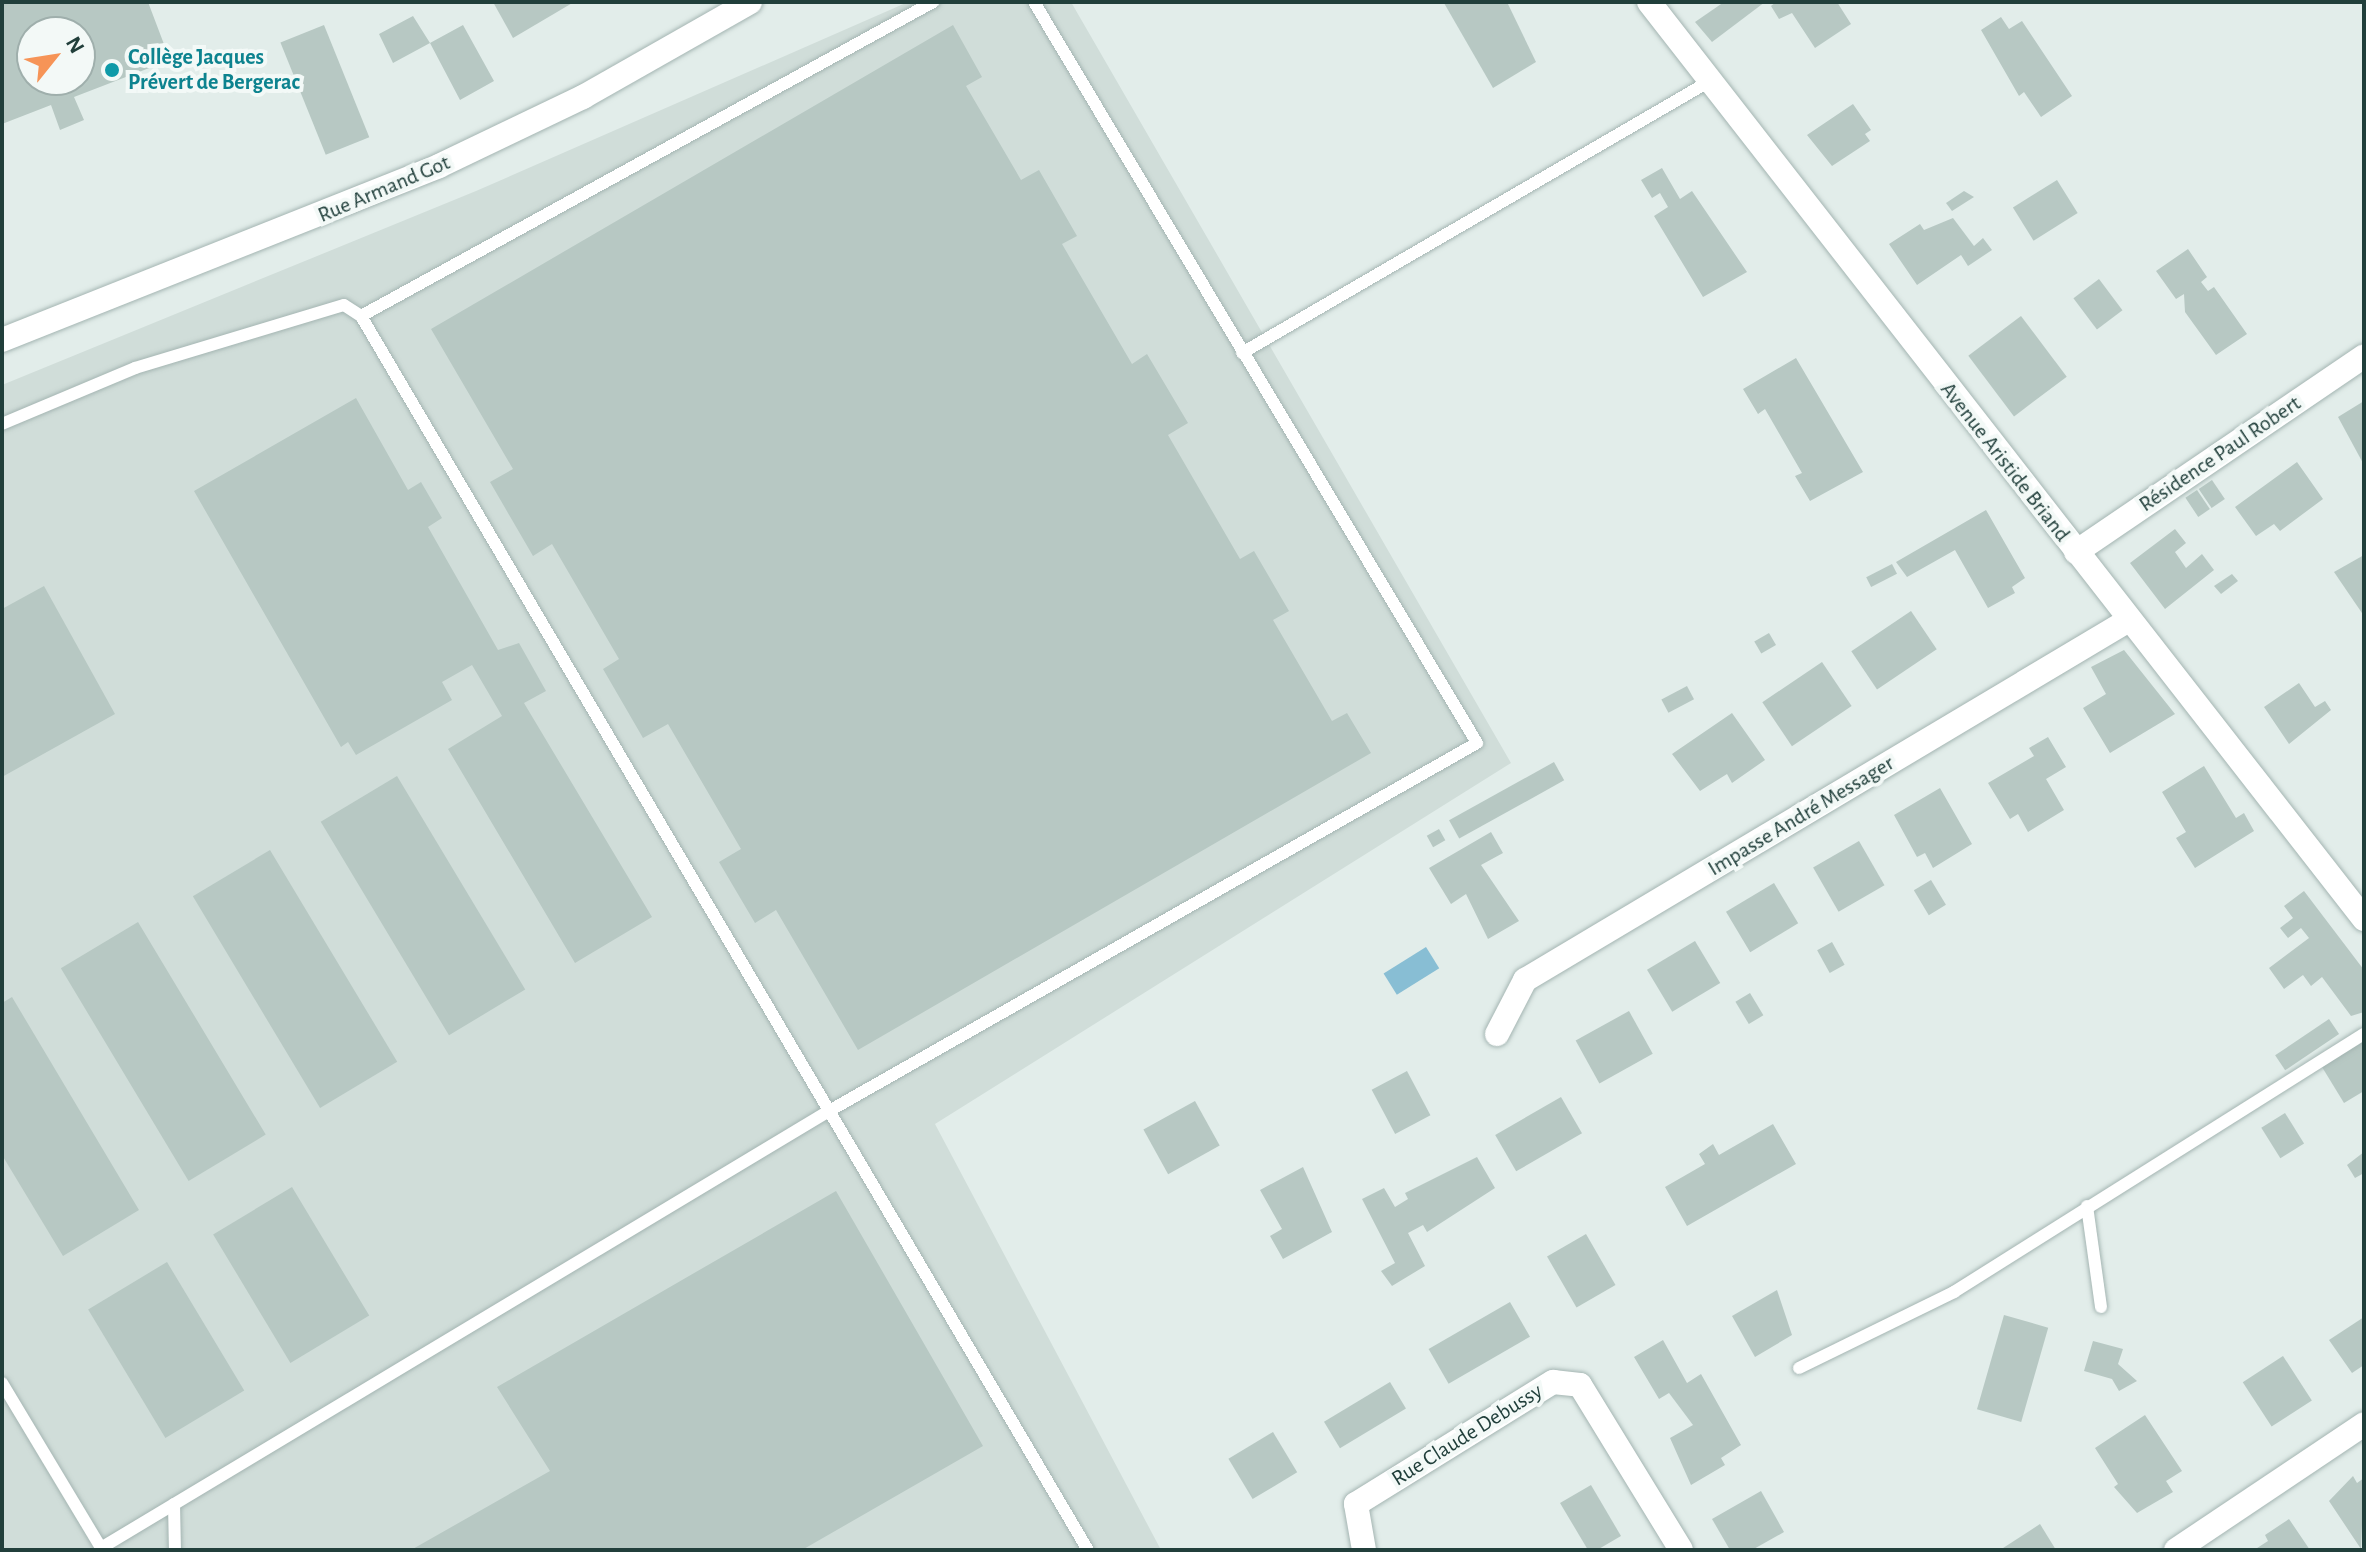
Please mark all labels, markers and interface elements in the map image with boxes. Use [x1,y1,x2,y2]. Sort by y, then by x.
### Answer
north arrow [16,16,96,96]
text: N [62,33,88,57]
place label: Collège Jacques Prévert de Bergerac [128,44,300,96]
marker: Collège Jacques Prévert de Bergerac [103,61,121,79]
street label: Rue Armand Got [314,149,454,229]
street label: Avenue Aristide Briand [1935,377,2075,547]
street label: Résidence Paul Robert [2134,390,2306,518]
street label: Impasse André Messager [1703,750,1899,882]
street label: Rue Claude Debussy [1387,1378,1547,1492]

